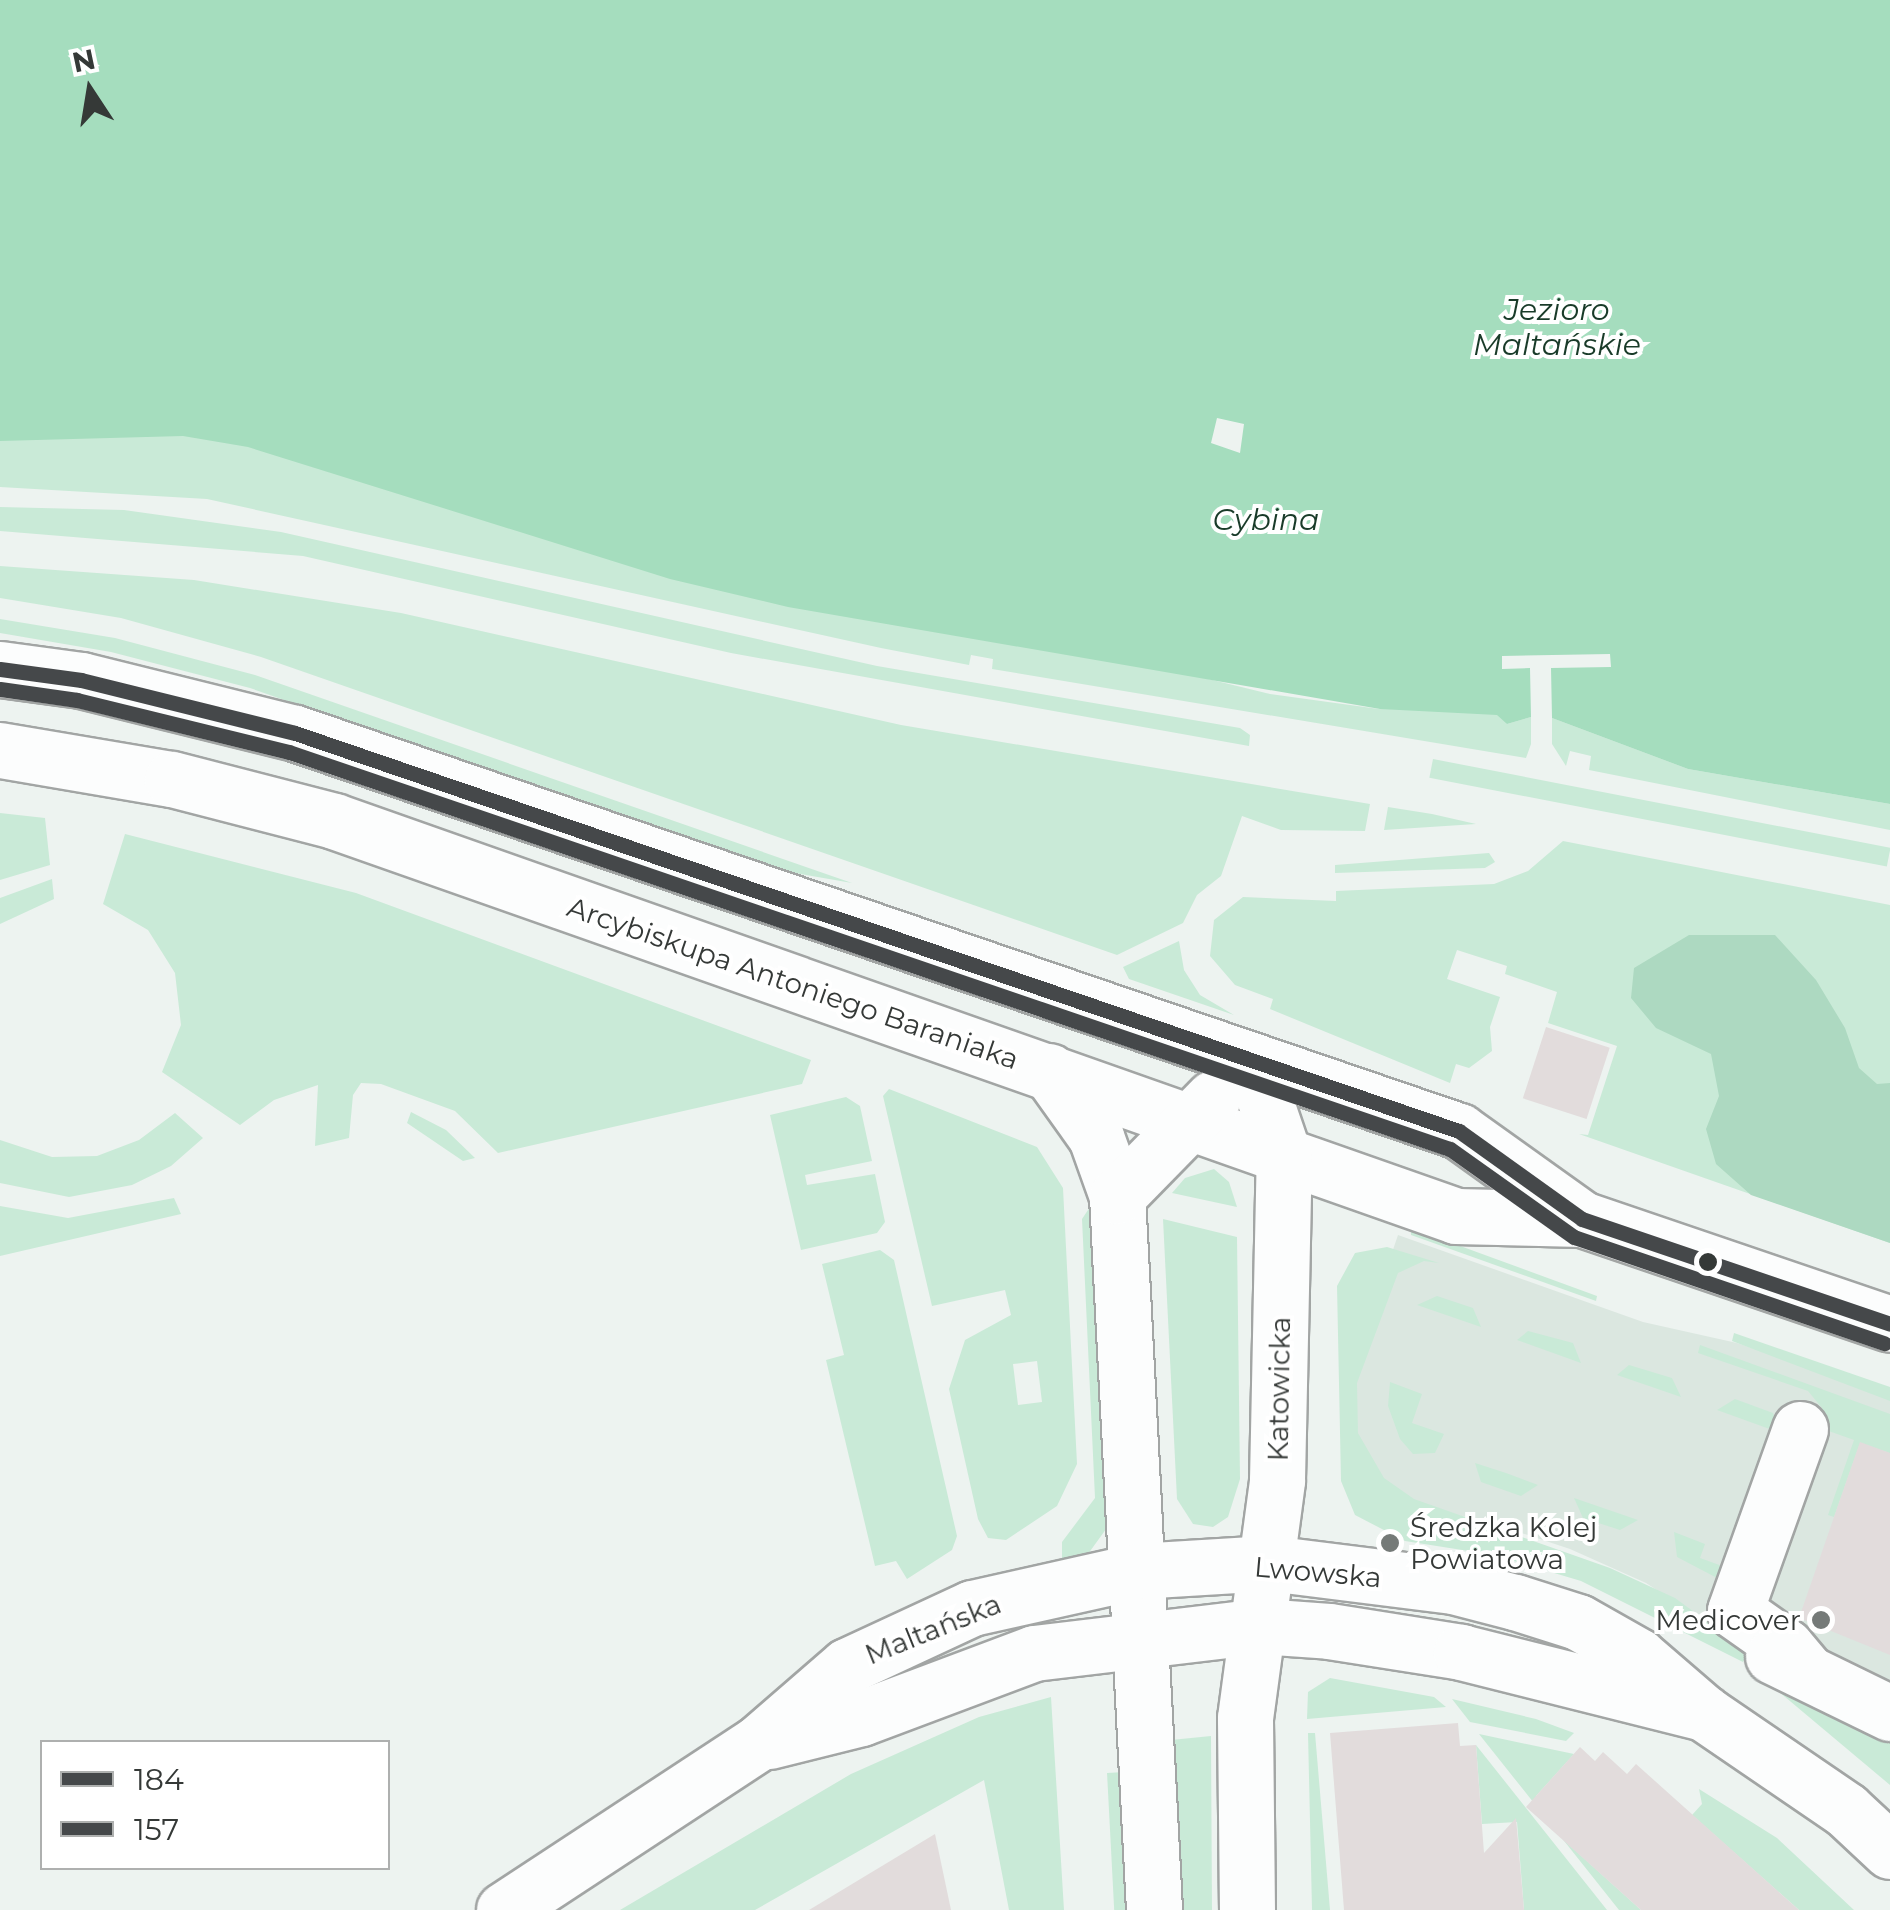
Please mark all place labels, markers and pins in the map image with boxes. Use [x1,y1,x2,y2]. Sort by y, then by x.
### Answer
unlabelled marker [1698,1252,1718,1272]
place label: Średzka Kolej Powiatowa [1410,1510,1597,1576]
marker: Średzka Kolej Powiatowa [1379,1532,1401,1554]
place label: Medicover [1655,1603,1801,1637]
marker: Medicover [1810,1609,1832,1631]

